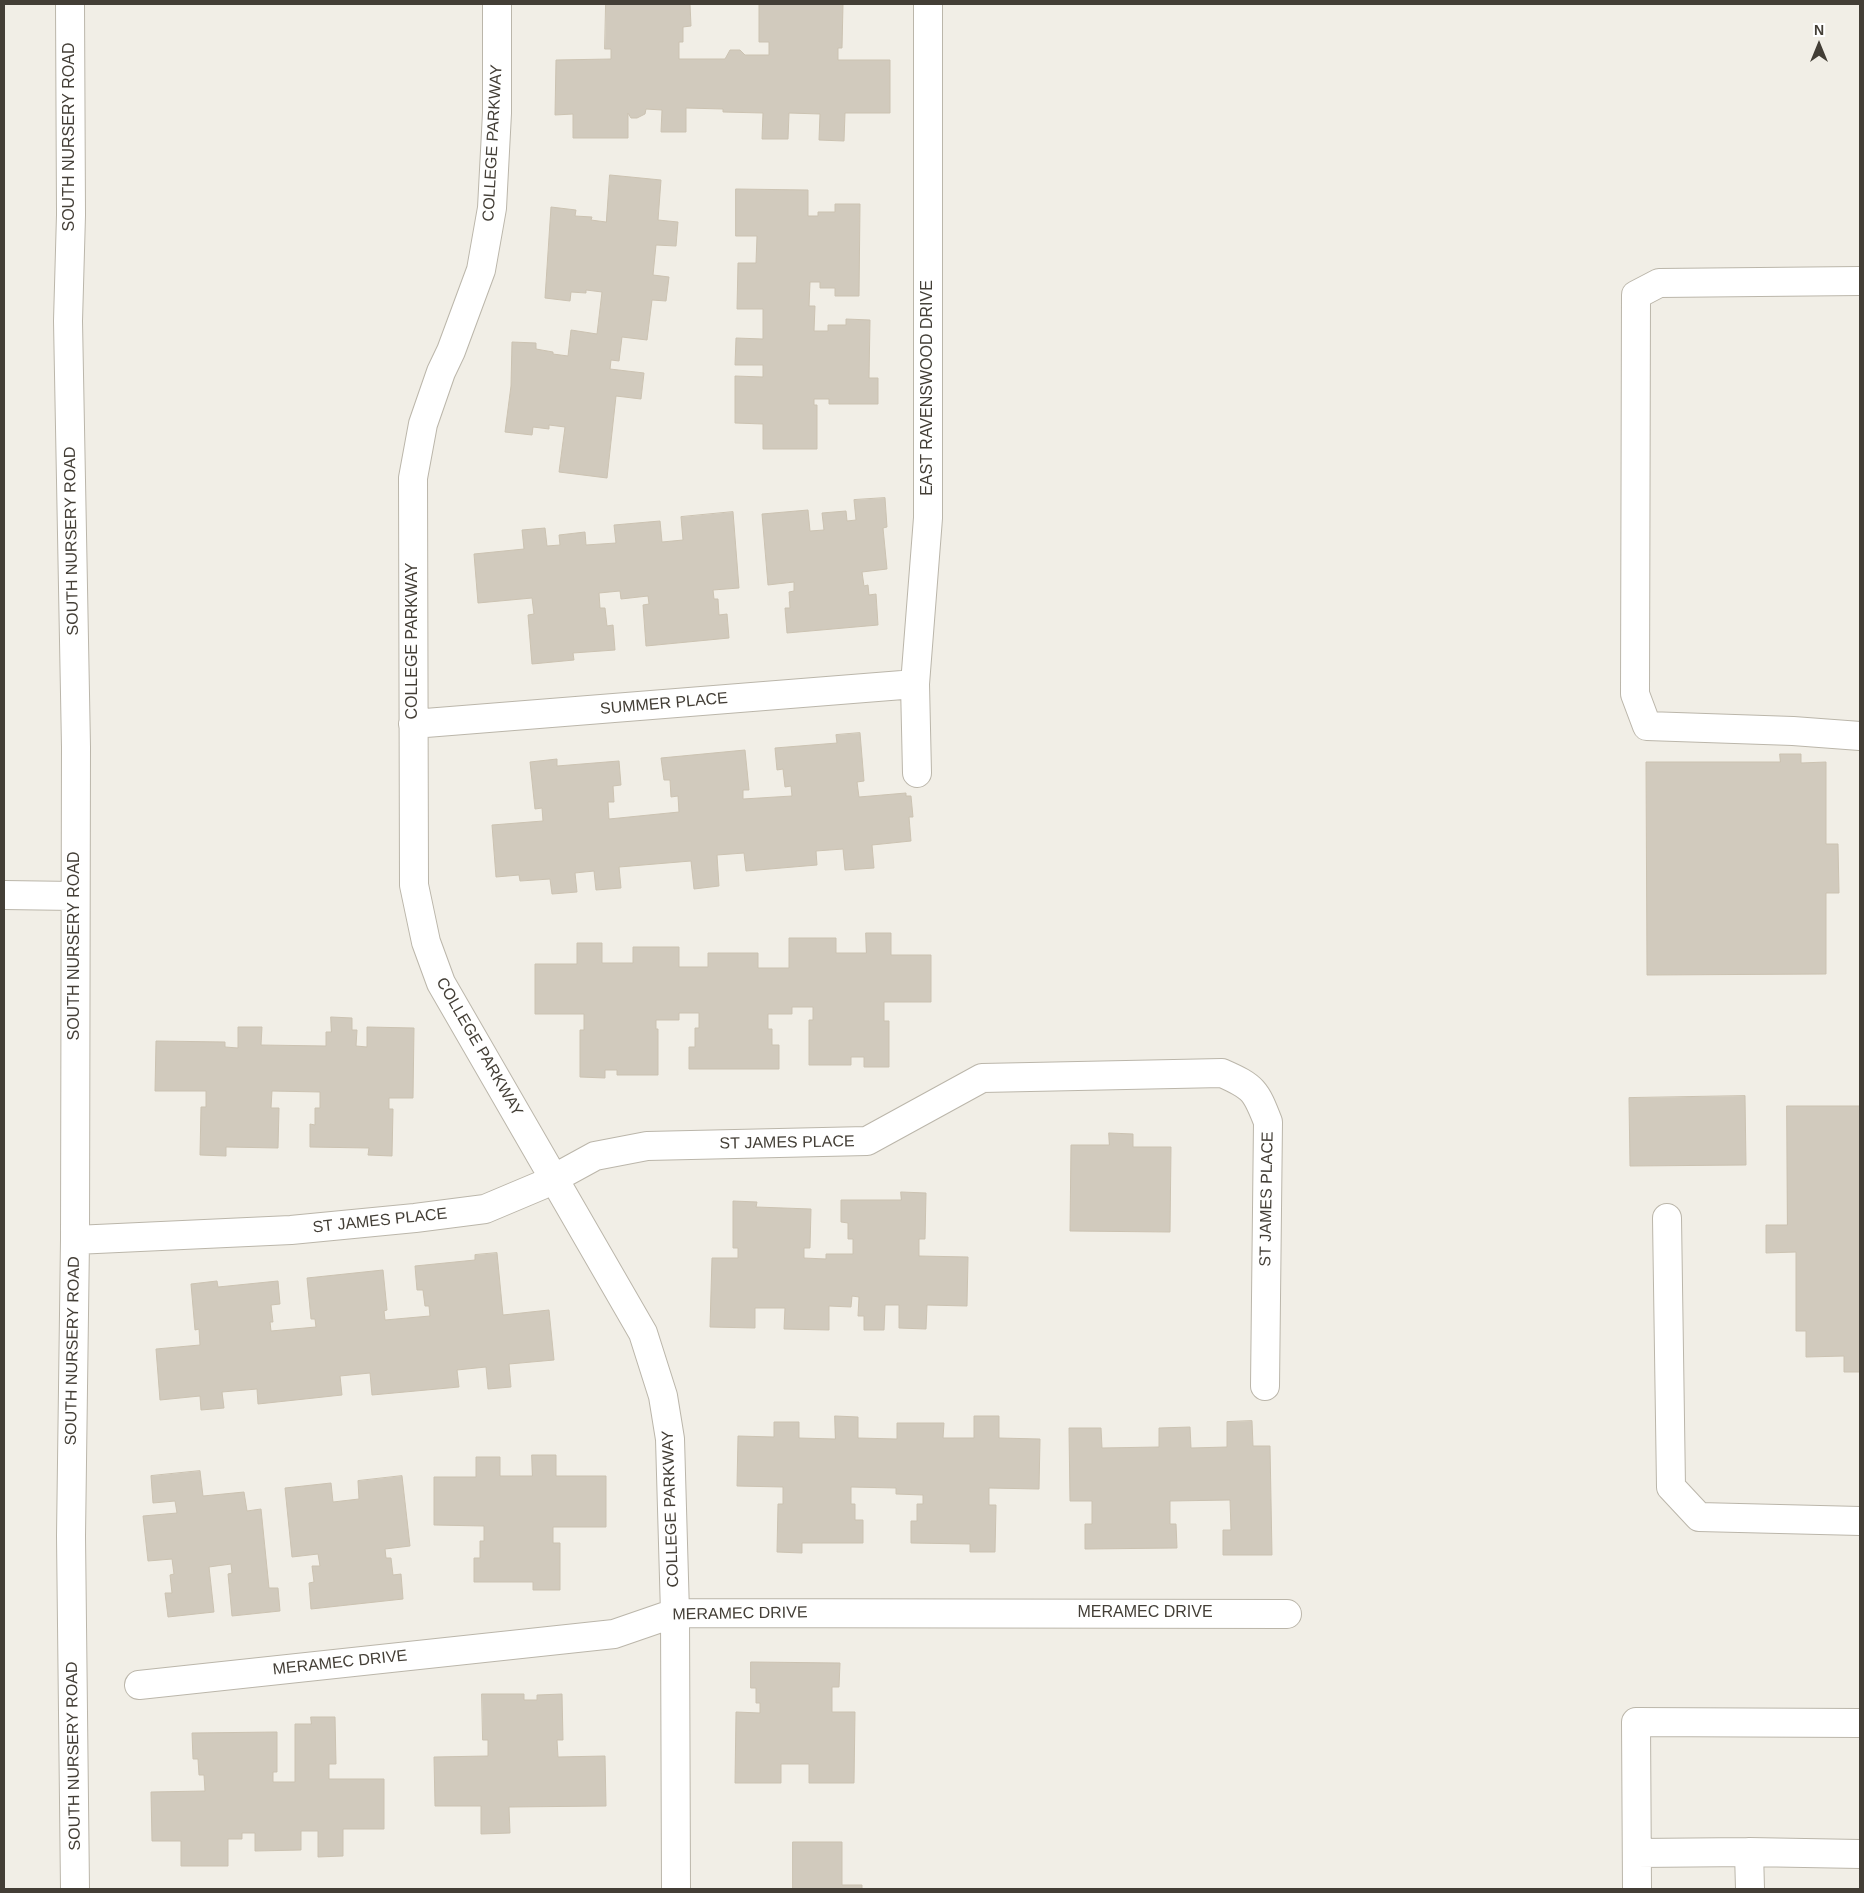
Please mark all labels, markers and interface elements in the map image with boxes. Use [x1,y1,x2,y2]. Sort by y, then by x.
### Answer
north arrow [1794,20,1844,70]
text: N [1814,22,1824,38]
street label: SOUTH NURSERY ROAD [60,42,80,232]
street label: COLLEGE PARKWAY [479,64,507,222]
street label: EAST RAVENSWOOD DRIVE [918,280,938,496]
street label: SOUTH NURSERY ROAD [61,446,83,636]
street label: COLLEGE PARKWAY [403,562,423,720]
street label: SUMMER PLACE [599,689,729,719]
street label: SOUTH NURSERY ROAD [65,851,85,1041]
street label: COLLEGE PARKWAY [431,974,527,1120]
street label: ST JAMES PLACE [1256,1131,1278,1267]
street label: ST JAMES PLACE [719,1132,855,1154]
street label: ST JAMES PLACE [312,1204,448,1238]
street label: SOUTH NURSERY ROAD [62,1256,84,1446]
street label: COLLEGE PARKWAY [659,1430,683,1588]
street label: MERAMEC DRIVE [672,1603,808,1625]
street label: MERAMEC DRIVE [1077,1603,1213,1623]
street label: MERAMEC DRIVE [272,1646,408,1680]
street label: SOUTH NURSERY ROAD [63,1661,85,1851]

